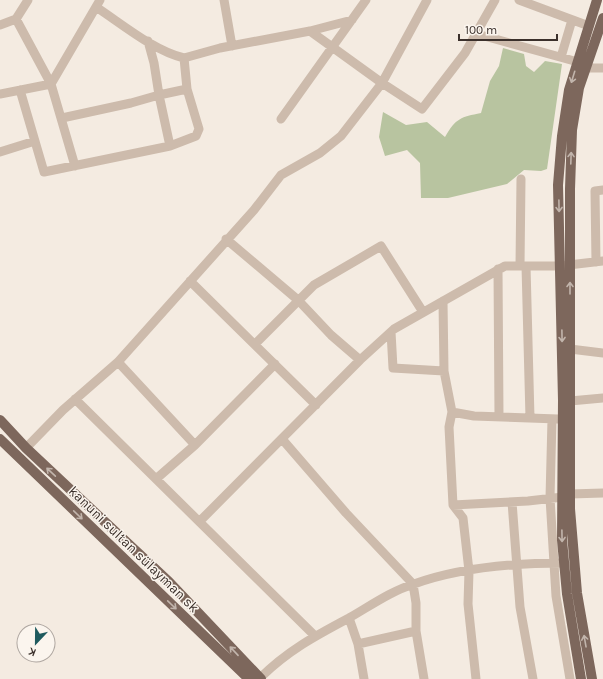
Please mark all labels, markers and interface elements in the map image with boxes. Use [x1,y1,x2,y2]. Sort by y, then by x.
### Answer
scale bar [459,16,557,42]
text: 100 m [465,23,497,37]
one-way arrow [569,71,576,84]
one-way arrow [567,152,575,165]
one-way arrow [555,199,563,212]
one-way arrow [566,282,574,295]
one-way arrow [558,329,566,342]
one-way arrow [47,468,57,477]
street label: kanuni sultan sülayman sk [65,483,202,616]
one-way arrow [73,510,83,520]
one-way arrow [558,529,566,542]
one-way arrow [167,600,177,610]
north arrow [16,623,56,663]
one-way arrow [581,634,589,647]
text: K [26,644,38,659]
one-way arrow [230,646,239,656]

